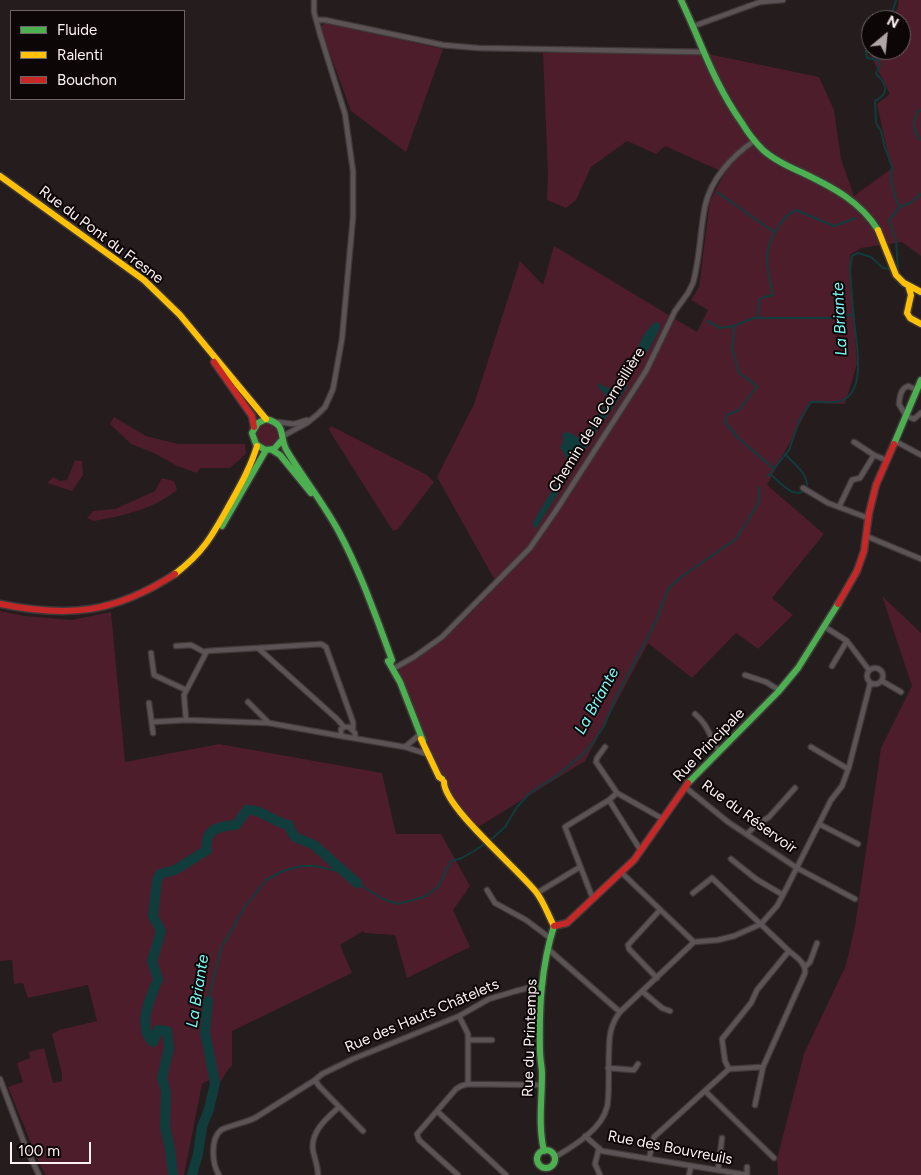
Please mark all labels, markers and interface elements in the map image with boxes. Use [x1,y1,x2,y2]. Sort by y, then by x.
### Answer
legend [10,10,185,100]
north arrow [861,10,911,60]
text: N [884,12,902,32]
text: Fluide [57,21,97,39]
text: Ralenti [57,46,103,64]
text: Bouchon [57,71,117,89]
street label: Rue du Pont du Fresne [35,182,167,288]
water label: La Briante [828,282,852,356]
street label: Chemin de la Corneillière [545,344,649,496]
water label: La Briante [571,664,623,738]
street label: Rue Principale [670,705,748,785]
street label: Rue du Réservoir [698,776,800,858]
water label: La Briante [183,953,213,1029]
street label: Rue des Hauts Châtelets [342,975,502,1057]
street label: Rue du Printemps [519,978,541,1098]
street label: Rue des Bouvreuils [606,1127,734,1169]
scale bar [12,1132,94,1164]
text: 100 m [18,1142,60,1160]

